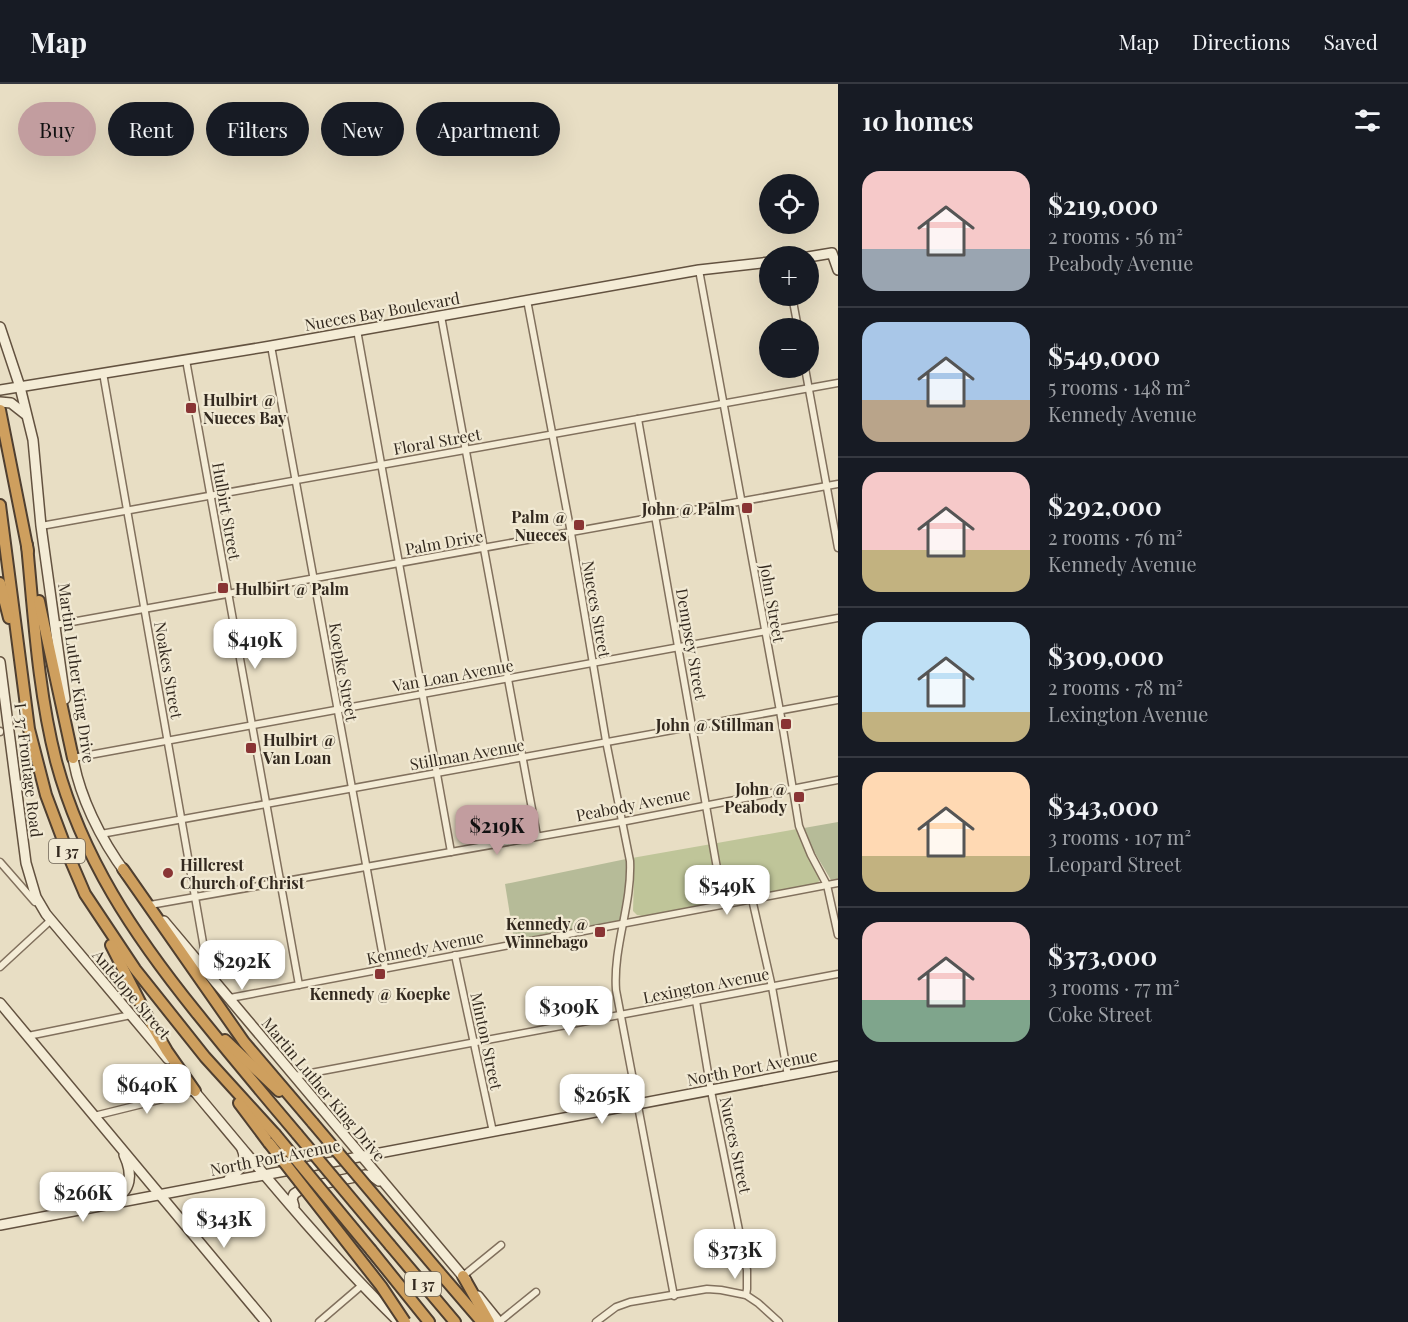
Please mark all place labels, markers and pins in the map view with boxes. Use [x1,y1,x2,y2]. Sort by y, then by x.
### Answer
place label: Hulbirt @ Nueces Bay [203,389,287,428]
marker: Hulbirt @ Nueces Bay [184,401,198,415]
place label: John @ Palm [641,498,736,519]
marker: John @ Palm [740,501,754,515]
place label: Palm @ Nueces [511,506,567,545]
marker: Palm @ Nueces [572,518,586,532]
place label: Hulbirt @ Palm [235,578,350,599]
marker: Hulbirt @ Palm [216,581,230,595]
pin: $419K [213,619,297,670]
place label: John @ Stillman [655,714,774,735]
marker: John @ Stillman [779,717,793,731]
place label: Hulbirt @ Van Loan [262,729,336,768]
marker: Hulbirt @ Van Loan [244,741,258,755]
place label: John @ Peabody [724,778,788,817]
marker: John @ Peabody [792,790,806,804]
pin: $219K [455,805,539,856]
place label: Hillcrest Church of Christ [180,854,305,893]
pin: $549K [685,865,769,916]
marker: Hillcrest Church of Christ [161,866,175,880]
place label: Kennedy @ Winnebago [504,913,588,952]
marker: Kennedy @ Winnebago [593,925,607,939]
pin: $292K [200,940,284,991]
marker: Kennedy @ Koepke [373,967,387,981]
place label: Kennedy @ Koepke [310,983,450,1004]
pin: $309K [527,986,611,1037]
pin: $640K [105,1064,189,1115]
pin: $265K [560,1074,644,1125]
pin: $266K [41,1172,125,1223]
pin: $343K [182,1198,266,1249]
pin: $373K [693,1229,777,1280]

